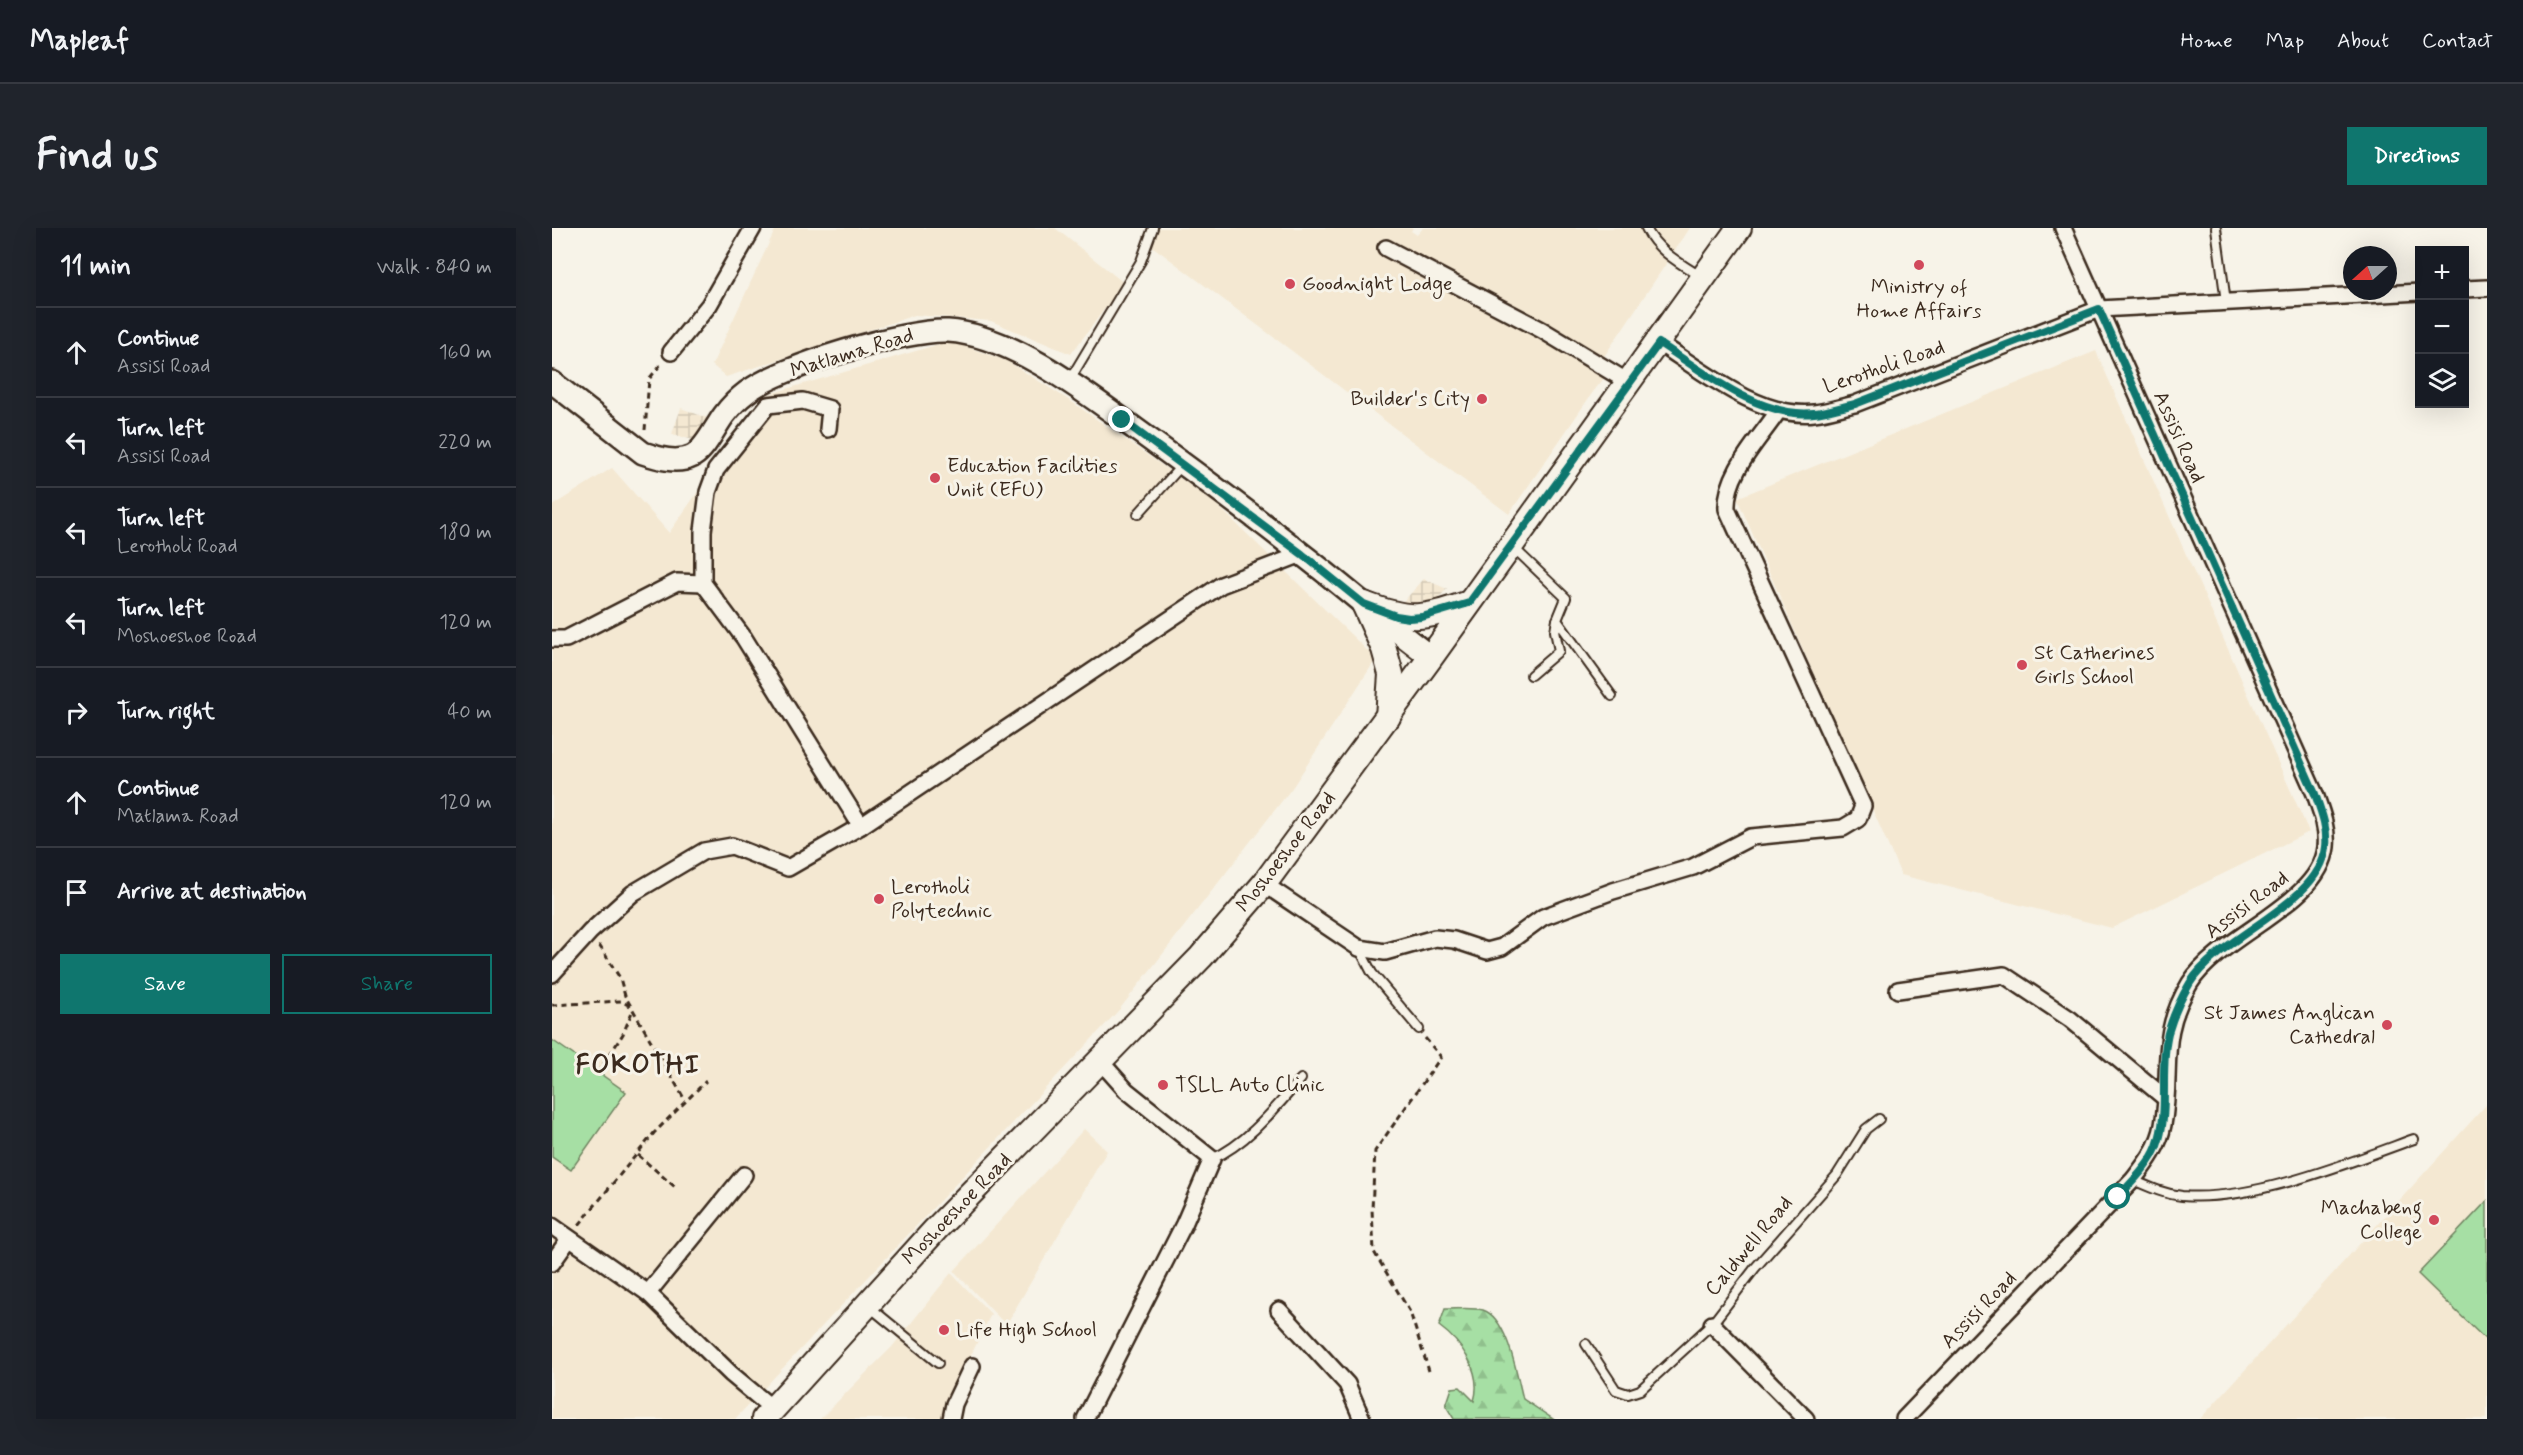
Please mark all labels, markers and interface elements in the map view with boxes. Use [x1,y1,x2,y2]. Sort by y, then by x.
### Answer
text: Mapleaf [30,23,129,60]
text: Home [2181,27,2233,55]
text: Map [2266,27,2304,55]
text: About [2337,27,2389,55]
text: Contact [2422,27,2493,55]
button: Directions [2347,127,2487,185]
text: Find us [36,129,158,184]
north arrow [2343,246,2397,300]
map controls [2415,246,2469,408]
button: + [2415,246,2469,300]
text: 11 min [60,250,131,284]
text: Walk · 840 m [377,254,492,281]
marker: Ministry of Home Affairs [1912,258,1926,272]
place label: Goodnight Lodge [1302,270,1452,299]
place label: Ministry of Home Affairs [1857,273,1981,325]
marker: Goodnight Lodge [1283,277,1297,291]
button: − [2415,300,2469,354]
street label: Matlama Road [787,321,917,385]
text: Continue [117,325,199,353]
street label: Lerotholi Road [1820,333,1948,401]
icon: ahead [60,336,93,369]
text: 160 m [439,339,492,366]
text: Assisi Road [117,353,210,380]
button: layers [2415,354,2469,408]
place label: Builder's City [1351,385,1470,413]
street label: Assisi Road [2146,387,2212,487]
marker: Builder's City [1475,392,1489,406]
route end [1108,406,1134,432]
text: Turn left [117,415,205,443]
icon: left [60,426,93,459]
text: 220 m [438,429,492,456]
text: Assisi Road [117,443,210,470]
place label: Education Facilities Unit (EFU) [947,452,1117,504]
marker: Education Facilities Unit (EFU) [928,471,942,485]
text: Turn left [117,505,205,533]
icon: left [60,516,93,549]
text: 180 m [439,519,492,546]
text: Lerotholi Road [117,533,238,560]
text: Turn left [117,595,205,623]
icon: left [60,606,93,639]
text: 120 m [439,609,492,636]
text: Moshoeshoe Road [117,623,257,650]
place label: St Catherines Girls School [2034,639,2155,691]
marker: St Catherines Girls School [2015,658,2029,672]
icon: right [60,696,93,729]
text: Turn right [117,698,215,726]
text: 40 m [448,699,492,726]
text: Continue [117,775,199,803]
icon: ahead [60,786,93,819]
street label: Moshoeshoe Road [1230,786,1342,918]
text: 120 m [439,789,492,816]
text: Matlama Road [117,803,239,830]
street label: Assisi Road [2199,864,2295,946]
place label: Lerotholi Polytechnic [891,873,993,925]
icon: arrive [60,876,93,909]
text: Arrive at destination [117,878,307,906]
marker: Lerotholi Polytechnic [872,892,886,906]
button: Save [60,954,270,1014]
button: Share [282,954,492,1014]
place label: St James Anglican Cathedral [2204,999,2375,1051]
marker: St James Anglican Cathedral [2380,1018,2394,1032]
district label: FOKOTHI [575,1048,701,1083]
place label: TSLL Auto Clinic [1175,1071,1325,1099]
marker: TSLL Auto Clinic [1156,1078,1170,1092]
street label: Moshoeshoe Road [896,1146,1018,1272]
route start [2104,1183,2130,1209]
street label: Caldwell Road [1699,1190,1799,1302]
place label: Machabeng College [2321,1194,2422,1246]
marker: Machabeng College [2427,1213,2441,1227]
street label: Assisi Road [1935,1265,2023,1355]
place label: Life High School [956,1316,1097,1344]
marker: Life High School [937,1323,951,1337]

